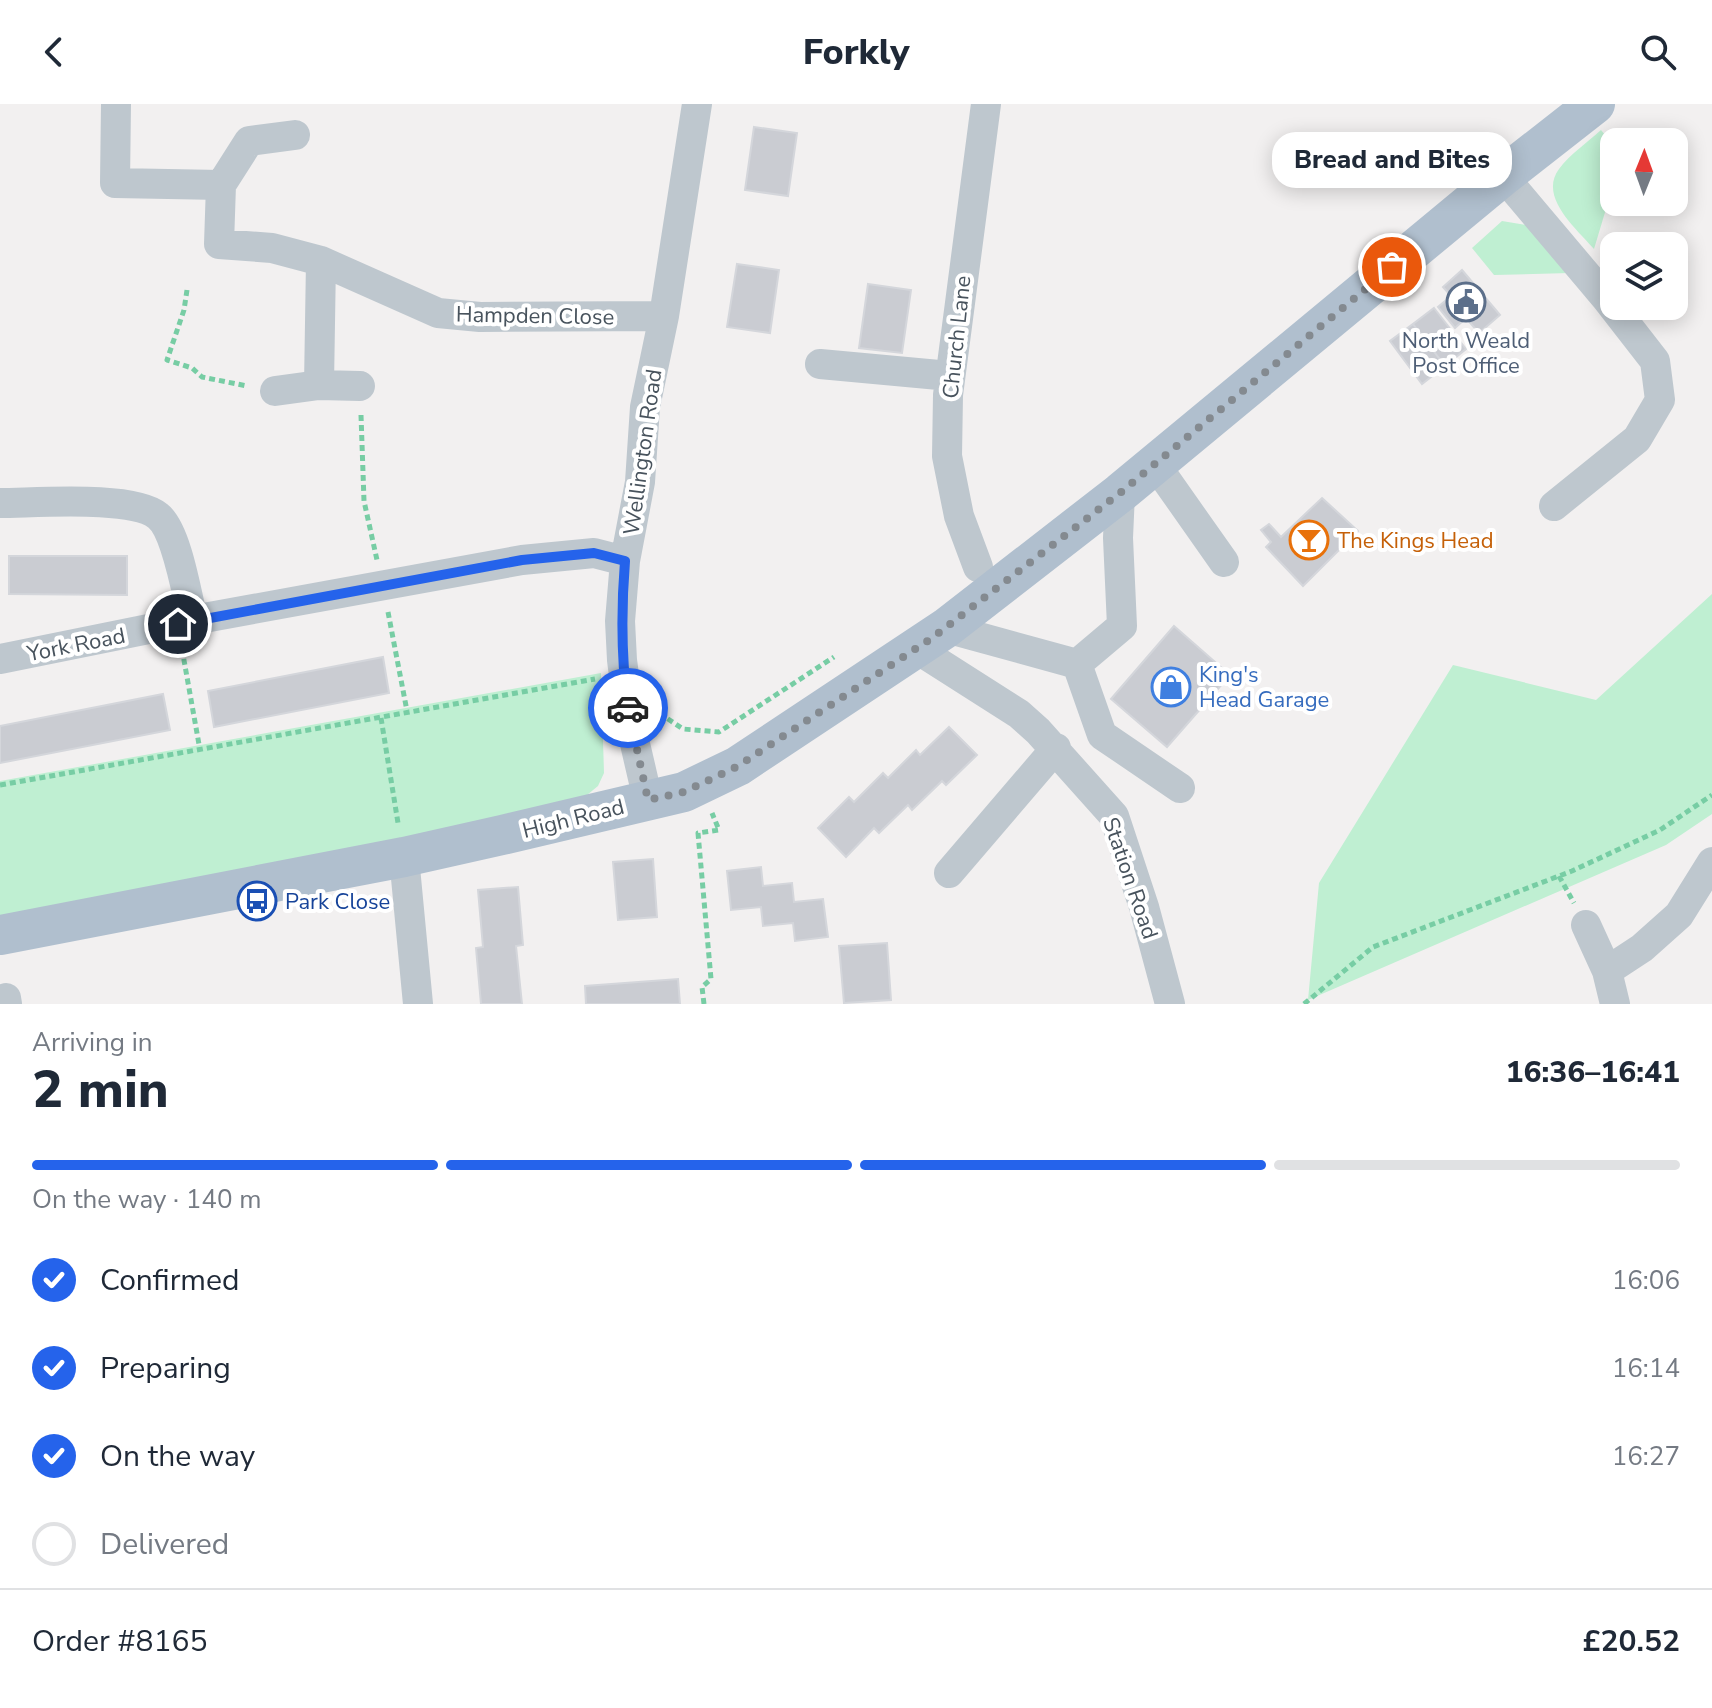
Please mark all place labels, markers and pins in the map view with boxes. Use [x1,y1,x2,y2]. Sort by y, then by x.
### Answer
callout: Bread and Bites [1272,131,1512,187]
pin [1358,233,1426,301]
public building icon: North Weald Post Office [1445,281,1487,323]
place label: North Weald Post Office [1402,326,1530,381]
bar icon: The Kings Head [1288,519,1330,561]
place label: The Kings Head [1337,526,1494,556]
pin [144,590,212,658]
place label: King's Head Garage [1199,660,1329,715]
shop icon: King's Head Garage [1150,666,1192,708]
bus stop icon: Park Close [236,880,278,922]
place label: Park Close [285,887,390,917]

